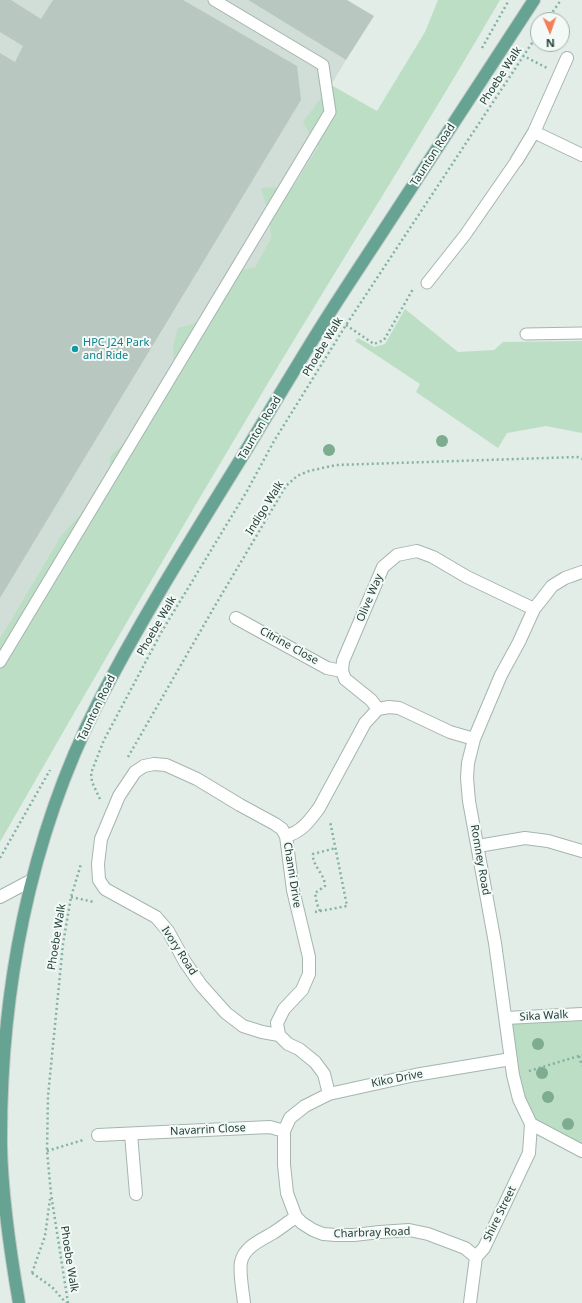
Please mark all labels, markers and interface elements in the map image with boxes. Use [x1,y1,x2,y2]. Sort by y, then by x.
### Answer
north arrow [530,12,570,52]
text: N [546,36,555,51]
street label: Phoebe Walk [477,44,525,108]
street label: Taunton Road [408,121,458,189]
street label: Phoebe Walk [300,315,346,379]
place label: HPC J24 Park and Ride [83,336,149,362]
marker: HPC J24 Park and Ride [70,344,80,354]
street label: Taunton Road [236,394,284,462]
street label: Indigo Walk [243,479,287,537]
street label: Olive Way [354,572,386,624]
street label: Phoebe Walk [135,594,179,658]
street label: Citrine Close [257,624,321,668]
street label: Taunton Road [75,673,119,743]
street label: Romney Road [467,824,493,896]
street label: Channi Drive [280,841,304,909]
street label: Phoebe Walk [45,903,69,971]
street label: Ivory Road [158,924,200,978]
street label: Sika Walk [519,1008,569,1024]
street label: Kiko Drive [370,1068,424,1090]
street label: Navarrin Close [170,1121,246,1139]
street label: Shire Street [481,1184,519,1244]
street label: Phoebe Walk [57,1225,81,1293]
street label: Charbray Road [333,1225,411,1241]

